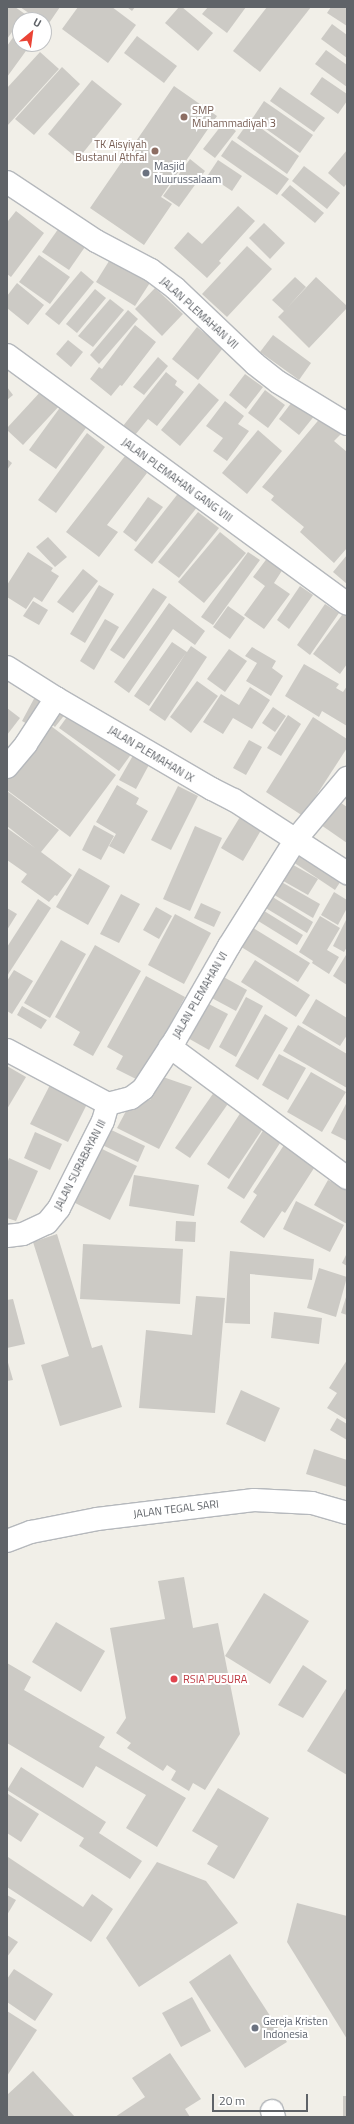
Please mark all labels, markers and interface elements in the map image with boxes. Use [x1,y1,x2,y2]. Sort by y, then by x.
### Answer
north arrow [12,12,52,52]
text: U [30,14,44,31]
place label: SMP Muhammadiyah 3 [192,104,276,130]
marker: SMP Muhammadiyah 3 [179,112,189,122]
place label: TK Aisyiyah Bustanul Athfal [75,138,147,164]
marker: TK Aisyiyah Bustanul Athfal [150,146,160,156]
place label: Masjid Nuurussalaam [154,160,221,186]
marker: Masjid Nuurussalaam [141,168,151,178]
street label: JALAN PLEMAHAN VII [157,274,241,352]
street label: JALAN PLEMAHAN GANG VIII [119,435,235,525]
street label: JALAN PLEMAHAN IX [106,723,196,785]
street label: JALAN PLEMAHAN VI [170,949,230,1041]
street label: JALAN SURABAYAN III [51,1117,109,1213]
street label: JALAN TEGAL SARI [132,1497,220,1521]
place label: RSIA PUSURA [183,1672,247,1686]
marker: RSIA PUSURA [168,1673,180,1685]
place label: Gereja Kristen Indonesia [263,2015,328,2041]
marker: Gereja Kristen Indonesia [250,2023,260,2033]
scale bar [214,2086,310,2112]
text: 20 m [219,2091,245,2110]

